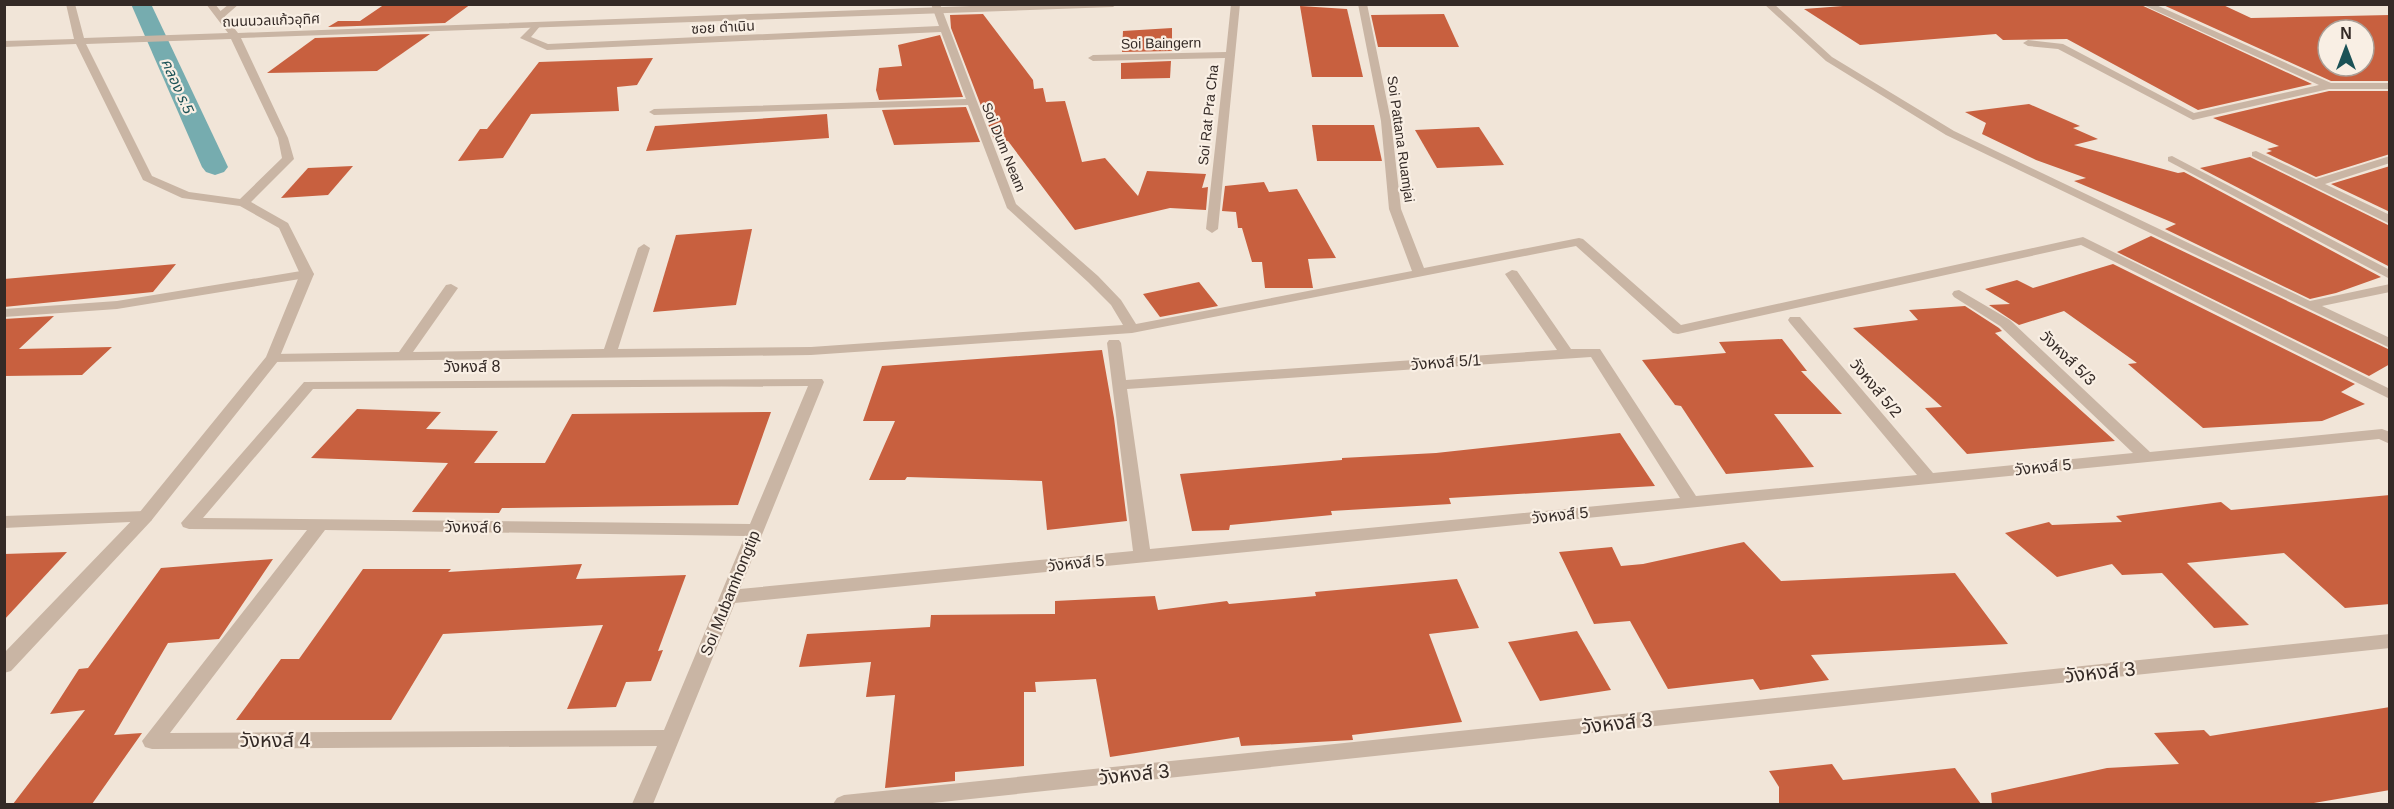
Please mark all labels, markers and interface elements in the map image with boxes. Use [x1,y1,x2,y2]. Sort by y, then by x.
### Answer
street label: ถนนนวลแก้วอุทิศ [222,10,320,31]
street label: ซอย ดำเนิน [691,17,755,37]
north arrow [2316,18,2376,78]
text: N [2340,25,2352,42]
street label: Soi Baingern [1121,34,1201,52]
water label: คลอง ร.5 [158,56,198,117]
street label: Soi Rat Pra Cha [1195,64,1221,166]
street label: Soi Pattana Ruamjai [1384,75,1418,203]
street label: Soi Dum Neam [979,100,1029,194]
street label: วังหงส์ 5/3 [2037,327,2099,389]
street label: วังหงส์ 5/1 [1410,351,1482,373]
street label: วังหงส์ 5/2 [1847,356,1905,420]
street label: วังหงส์ 8 [444,358,501,375]
street label: วังหงส์ 5 [2014,456,2072,478]
street label: วังหงส์ 5 [1531,504,1589,526]
street label: วังหงส์ 6 [444,518,502,536]
street label: Soi Mubamhongtip [697,528,763,658]
street label: วังหงส์ 5 [1047,552,1105,574]
street label: วังหงส์ 3 [2063,657,2137,687]
street label: วังหงส์ 3 [1580,708,1654,738]
street label: วังหงส์ 4 [239,729,311,751]
street label: วังหงส์ 3 [1097,759,1171,789]

